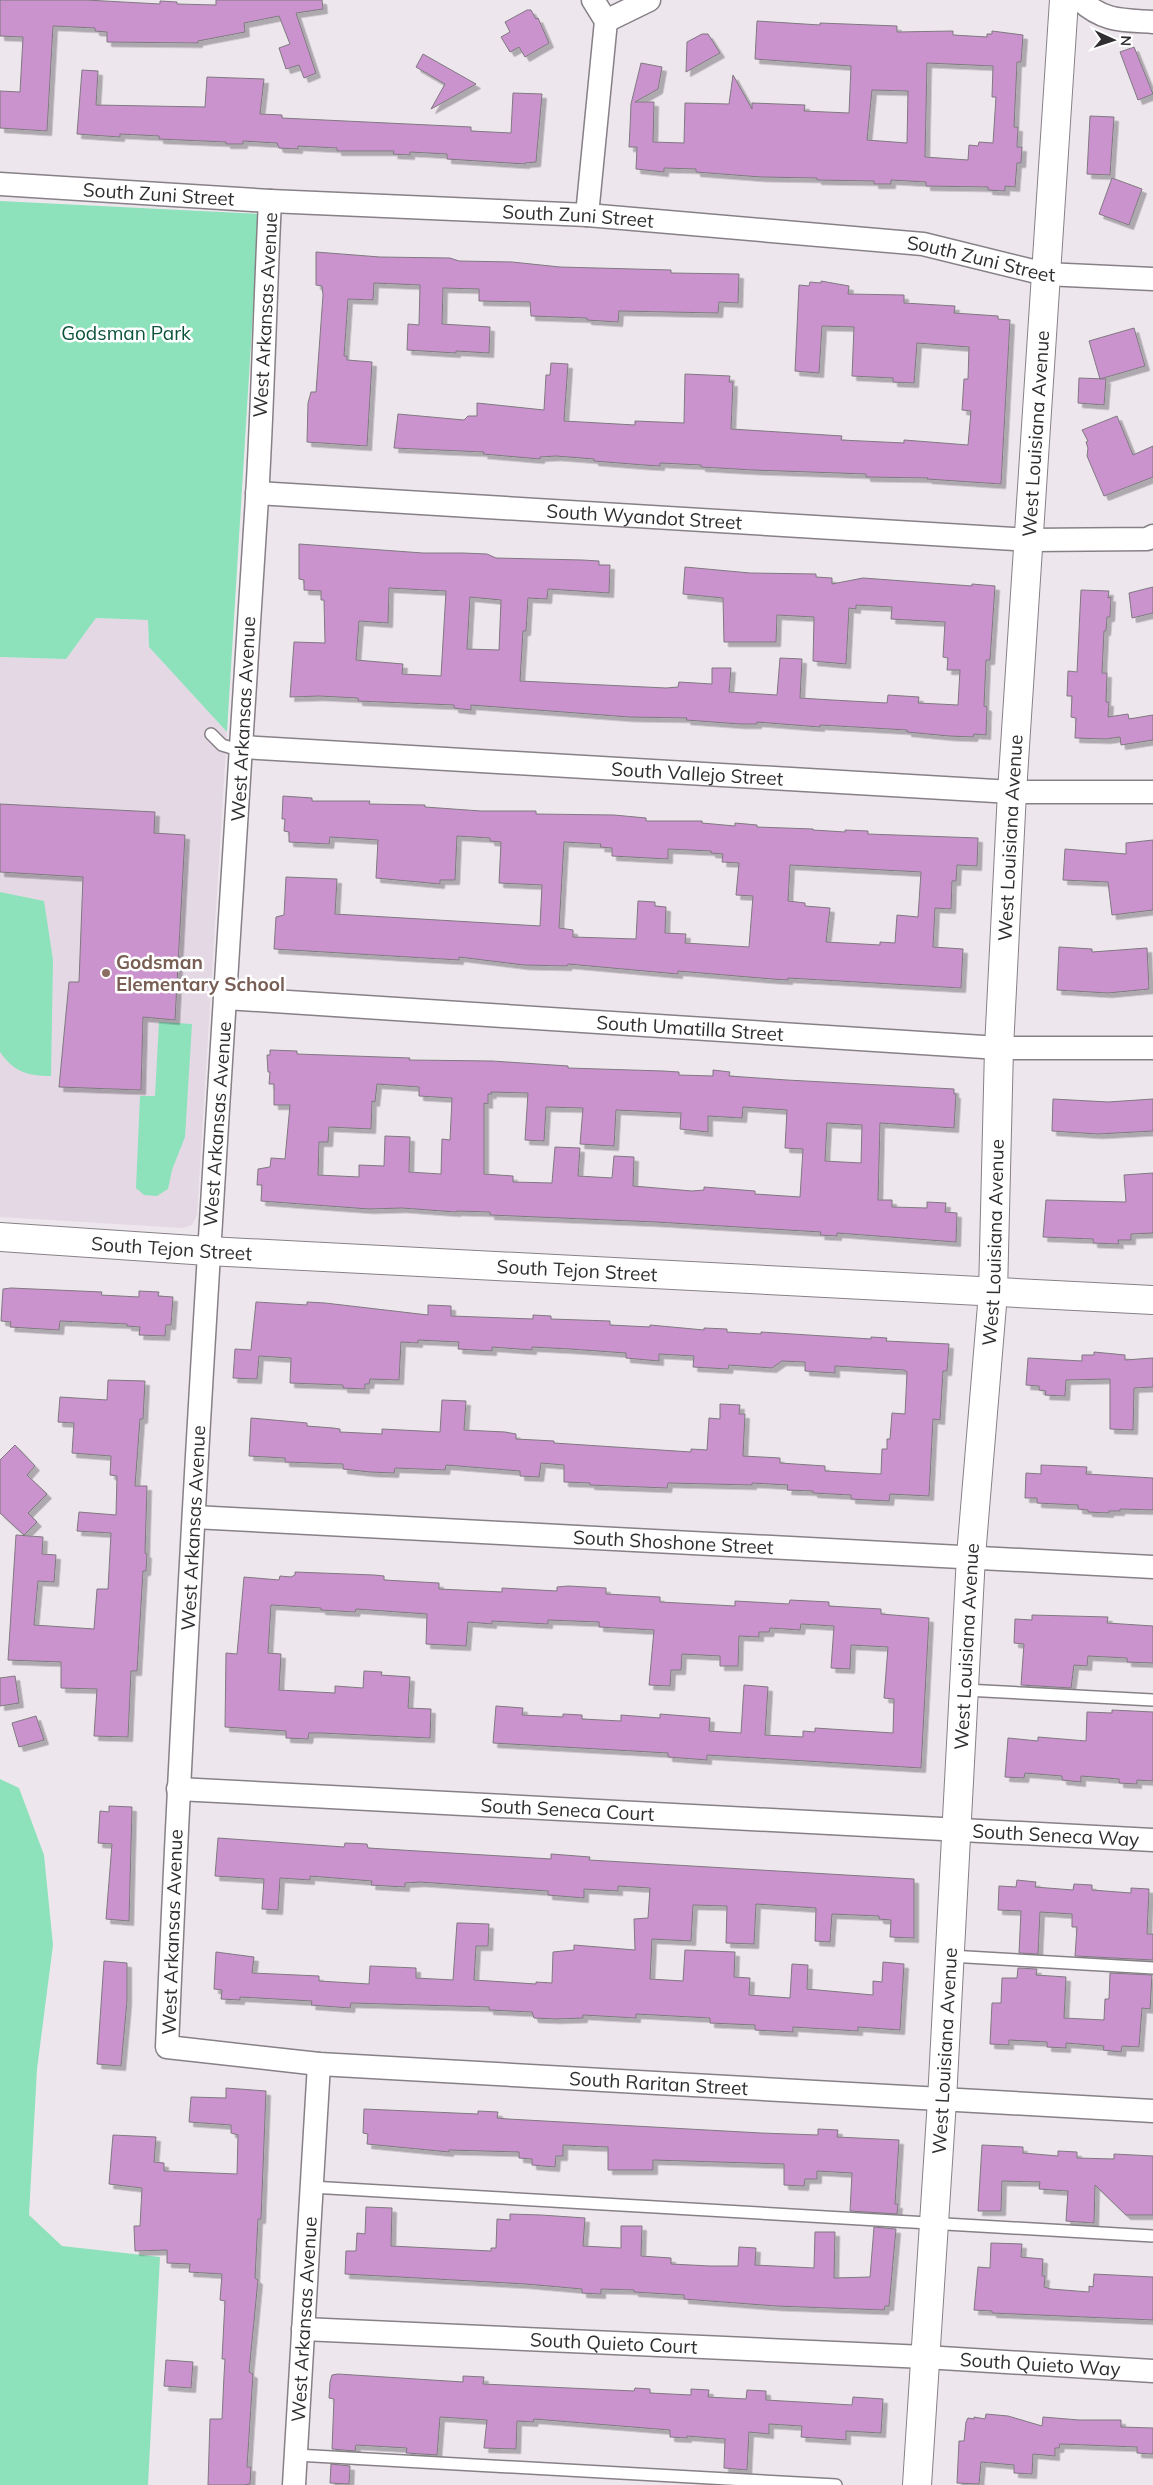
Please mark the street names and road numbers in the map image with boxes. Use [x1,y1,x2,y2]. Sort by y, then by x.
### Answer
street label: South Zuni Street [82,177,236,211]
street label: South Zuni Street [502,199,655,233]
street label: West Arkansas Avenue [248,212,282,418]
street label: South Zuni Street [906,231,1056,286]
street label: West Louisiana Avenue [1017,330,1054,538]
street label: South Wyandot Street [546,499,743,534]
street label: West Arkansas Avenue [226,616,260,822]
street label: West Louisiana Avenue [992,734,1028,942]
street label: South Vallejo Street [610,757,784,791]
street label: South Umatilla Street [596,1010,785,1046]
street label: West Arkansas Avenue [198,1021,236,1227]
street label: West Louisiana Avenue [977,1139,1009,1347]
street label: South Tejon Street [91,1231,253,1265]
street label: South Tejon Street [496,1254,658,1286]
street label: West Arkansas Avenue [176,1425,210,1631]
street label: South Shoshone Street [572,1525,775,1559]
street label: West Louisiana Avenue [949,1542,984,1750]
street label: South Seneca Court [480,1793,655,1826]
street label: South Seneca Way [972,1819,1140,1851]
street label: West Arkansas Avenue [156,1829,188,2035]
street label: West Louisiana Avenue [927,1947,962,2155]
street label: South Raritan Street [568,2066,749,2100]
street label: West Arkansas Avenue [286,2216,322,2423]
street label: South Quieto Court [529,2327,698,2359]
street label: South Quieto Way [959,2347,1121,2381]

